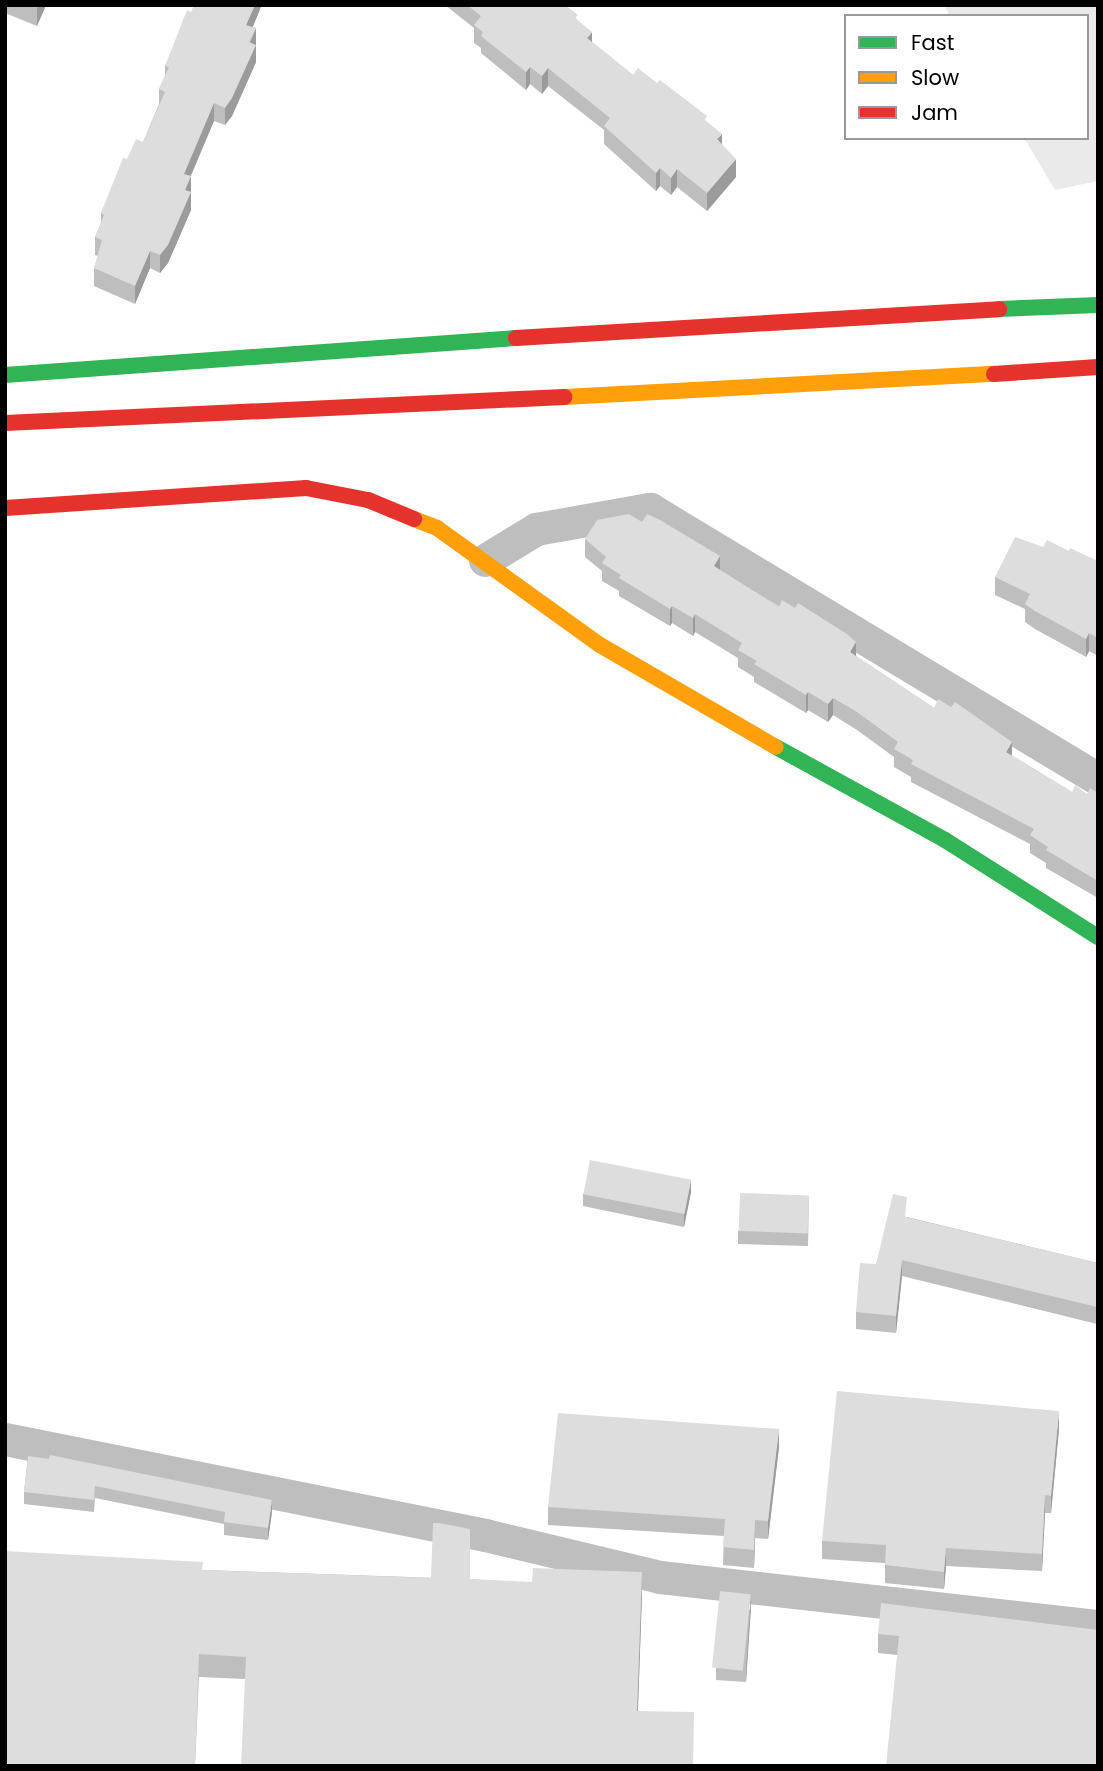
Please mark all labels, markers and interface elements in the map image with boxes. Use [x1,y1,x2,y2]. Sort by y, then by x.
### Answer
legend [844,14,1089,140]
text: Fast [911,28,954,57]
text: Slow [911,63,959,92]
text: Jam [911,98,958,127]

